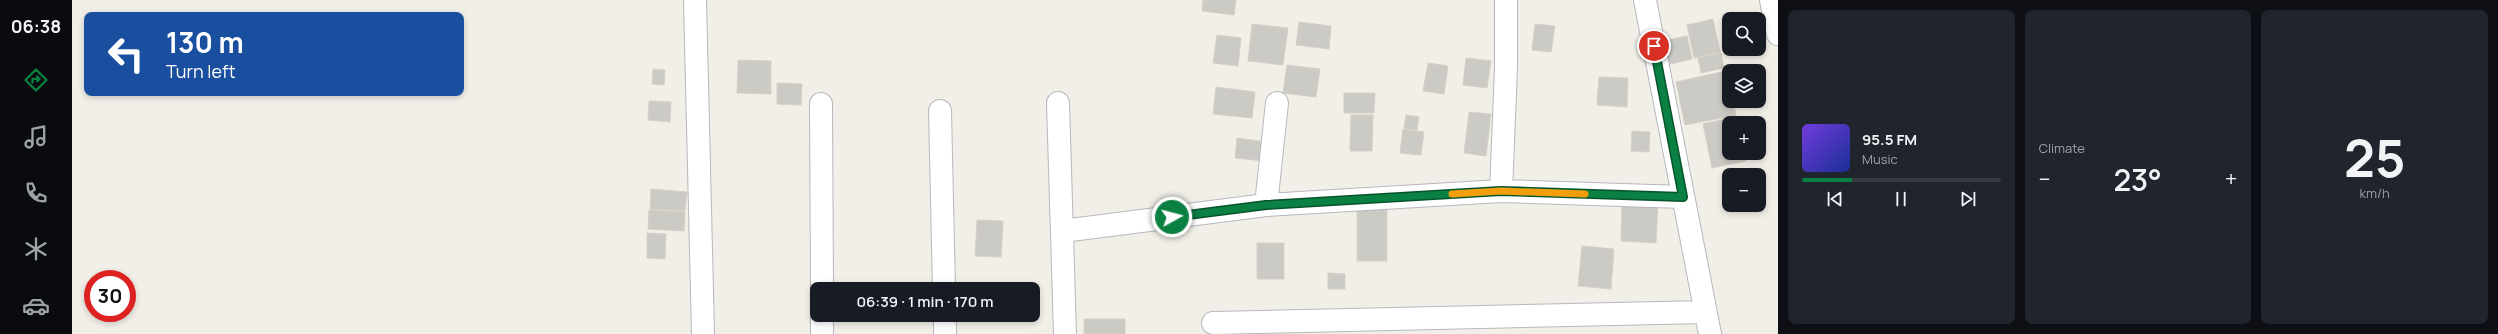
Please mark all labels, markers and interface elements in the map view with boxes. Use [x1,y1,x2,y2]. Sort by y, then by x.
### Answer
map controls [1722,12,1766,212]
button: search [1722,12,1766,56]
text: 06:38 [11,14,61,38]
text: 130 m [166,23,244,61]
icon: left [100,28,152,80]
pin [1637,29,1671,63]
icon: arrive [1643,35,1665,57]
text: Turn left [166,59,236,83]
button: layers [1722,64,1766,108]
icon: directions [22,66,50,94]
button: + [1722,116,1766,160]
text: 25 [2344,122,2405,193]
icon: music [22,123,50,151]
text: 95.5 FM [1862,129,1917,150]
text: Climate [2039,139,2085,157]
text: Music [1862,150,1898,168]
text: 23° [2113,159,2162,200]
text: − [2039,164,2051,194]
text: + [2225,164,2237,194]
button: − [1722,168,1766,212]
icon: phone [22,179,50,207]
text: km/h [2360,184,2390,202]
icon: previous [1824,188,1846,210]
icon: pause [1890,188,1912,210]
icon: next [1957,188,1979,210]
position arrow [1151,196,1193,238]
icon: climate [22,235,50,263]
speed limit sign: 30 [84,270,136,322]
text: 06:39 · 1 min · 170 m [856,291,994,312]
icon: car [22,292,50,320]

